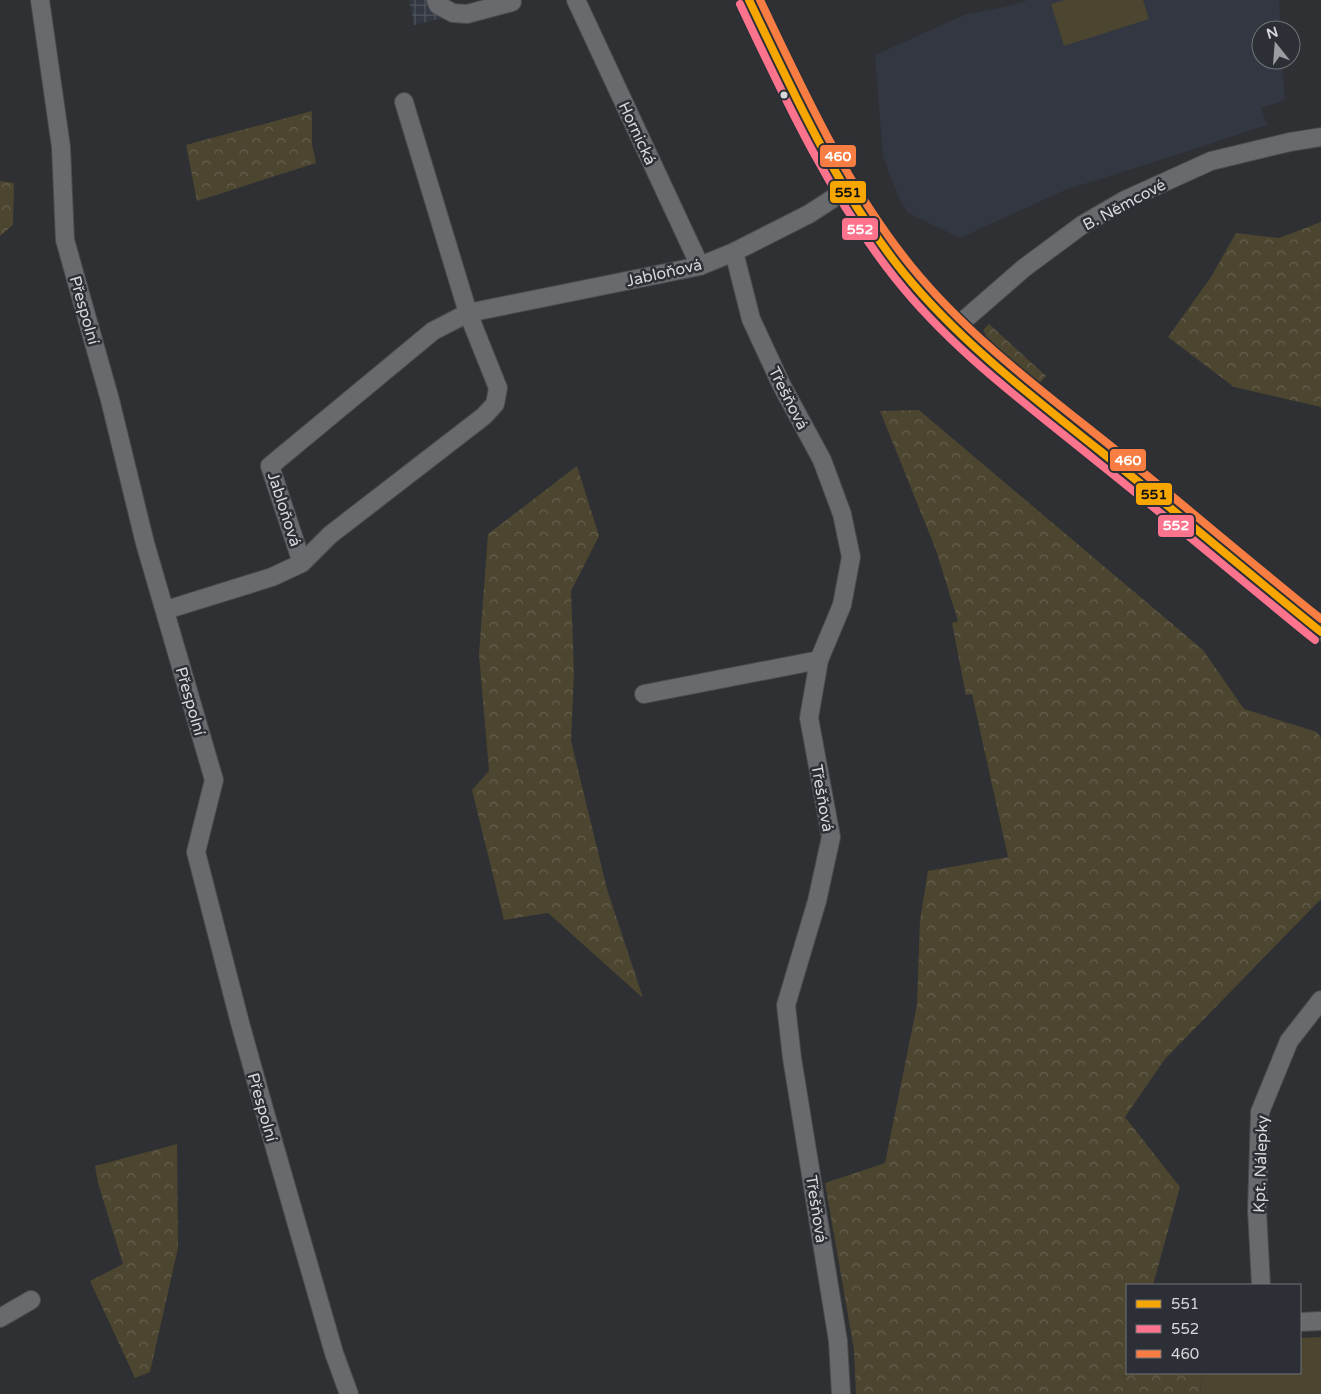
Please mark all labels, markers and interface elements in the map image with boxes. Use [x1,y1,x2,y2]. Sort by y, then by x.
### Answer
north arrow [1251,20,1301,70]
text: N [1264,23,1280,43]
unlabelled marker [779,90,789,100]
street label: Hornická [614,99,660,168]
line badge: 460 [819,144,857,168]
text: 460 [825,148,851,165]
street label: B. Němcové [1080,175,1169,235]
line badge: 551 [829,180,867,204]
text: 551 [835,184,861,201]
line badge: 552 [841,217,879,241]
text: 552 [847,221,873,238]
street label: Jabloňová [624,255,704,291]
street label: Přespolní [65,273,103,347]
street label: Třešňová [764,364,812,433]
line badge: 460 [1109,448,1147,472]
text: 460 [1115,452,1141,469]
street label: Jabloňová [263,470,305,549]
line badge: 551 [1135,482,1173,506]
text: 551 [1141,486,1167,503]
line badge: 552 [1157,514,1195,538]
text: 552 [1163,517,1189,534]
street label: Přespolní [171,664,209,738]
street label: Třešňová [806,763,838,833]
street label: Přespolní [243,1070,281,1144]
street label: Kpt. Nálepky [1249,1115,1273,1213]
street label: Třešňová [801,1174,831,1244]
legend [1126,1284,1301,1374]
text: 551 [1171,1295,1199,1313]
text: 552 [1171,1320,1199,1338]
text: 460 [1171,1345,1199,1363]

